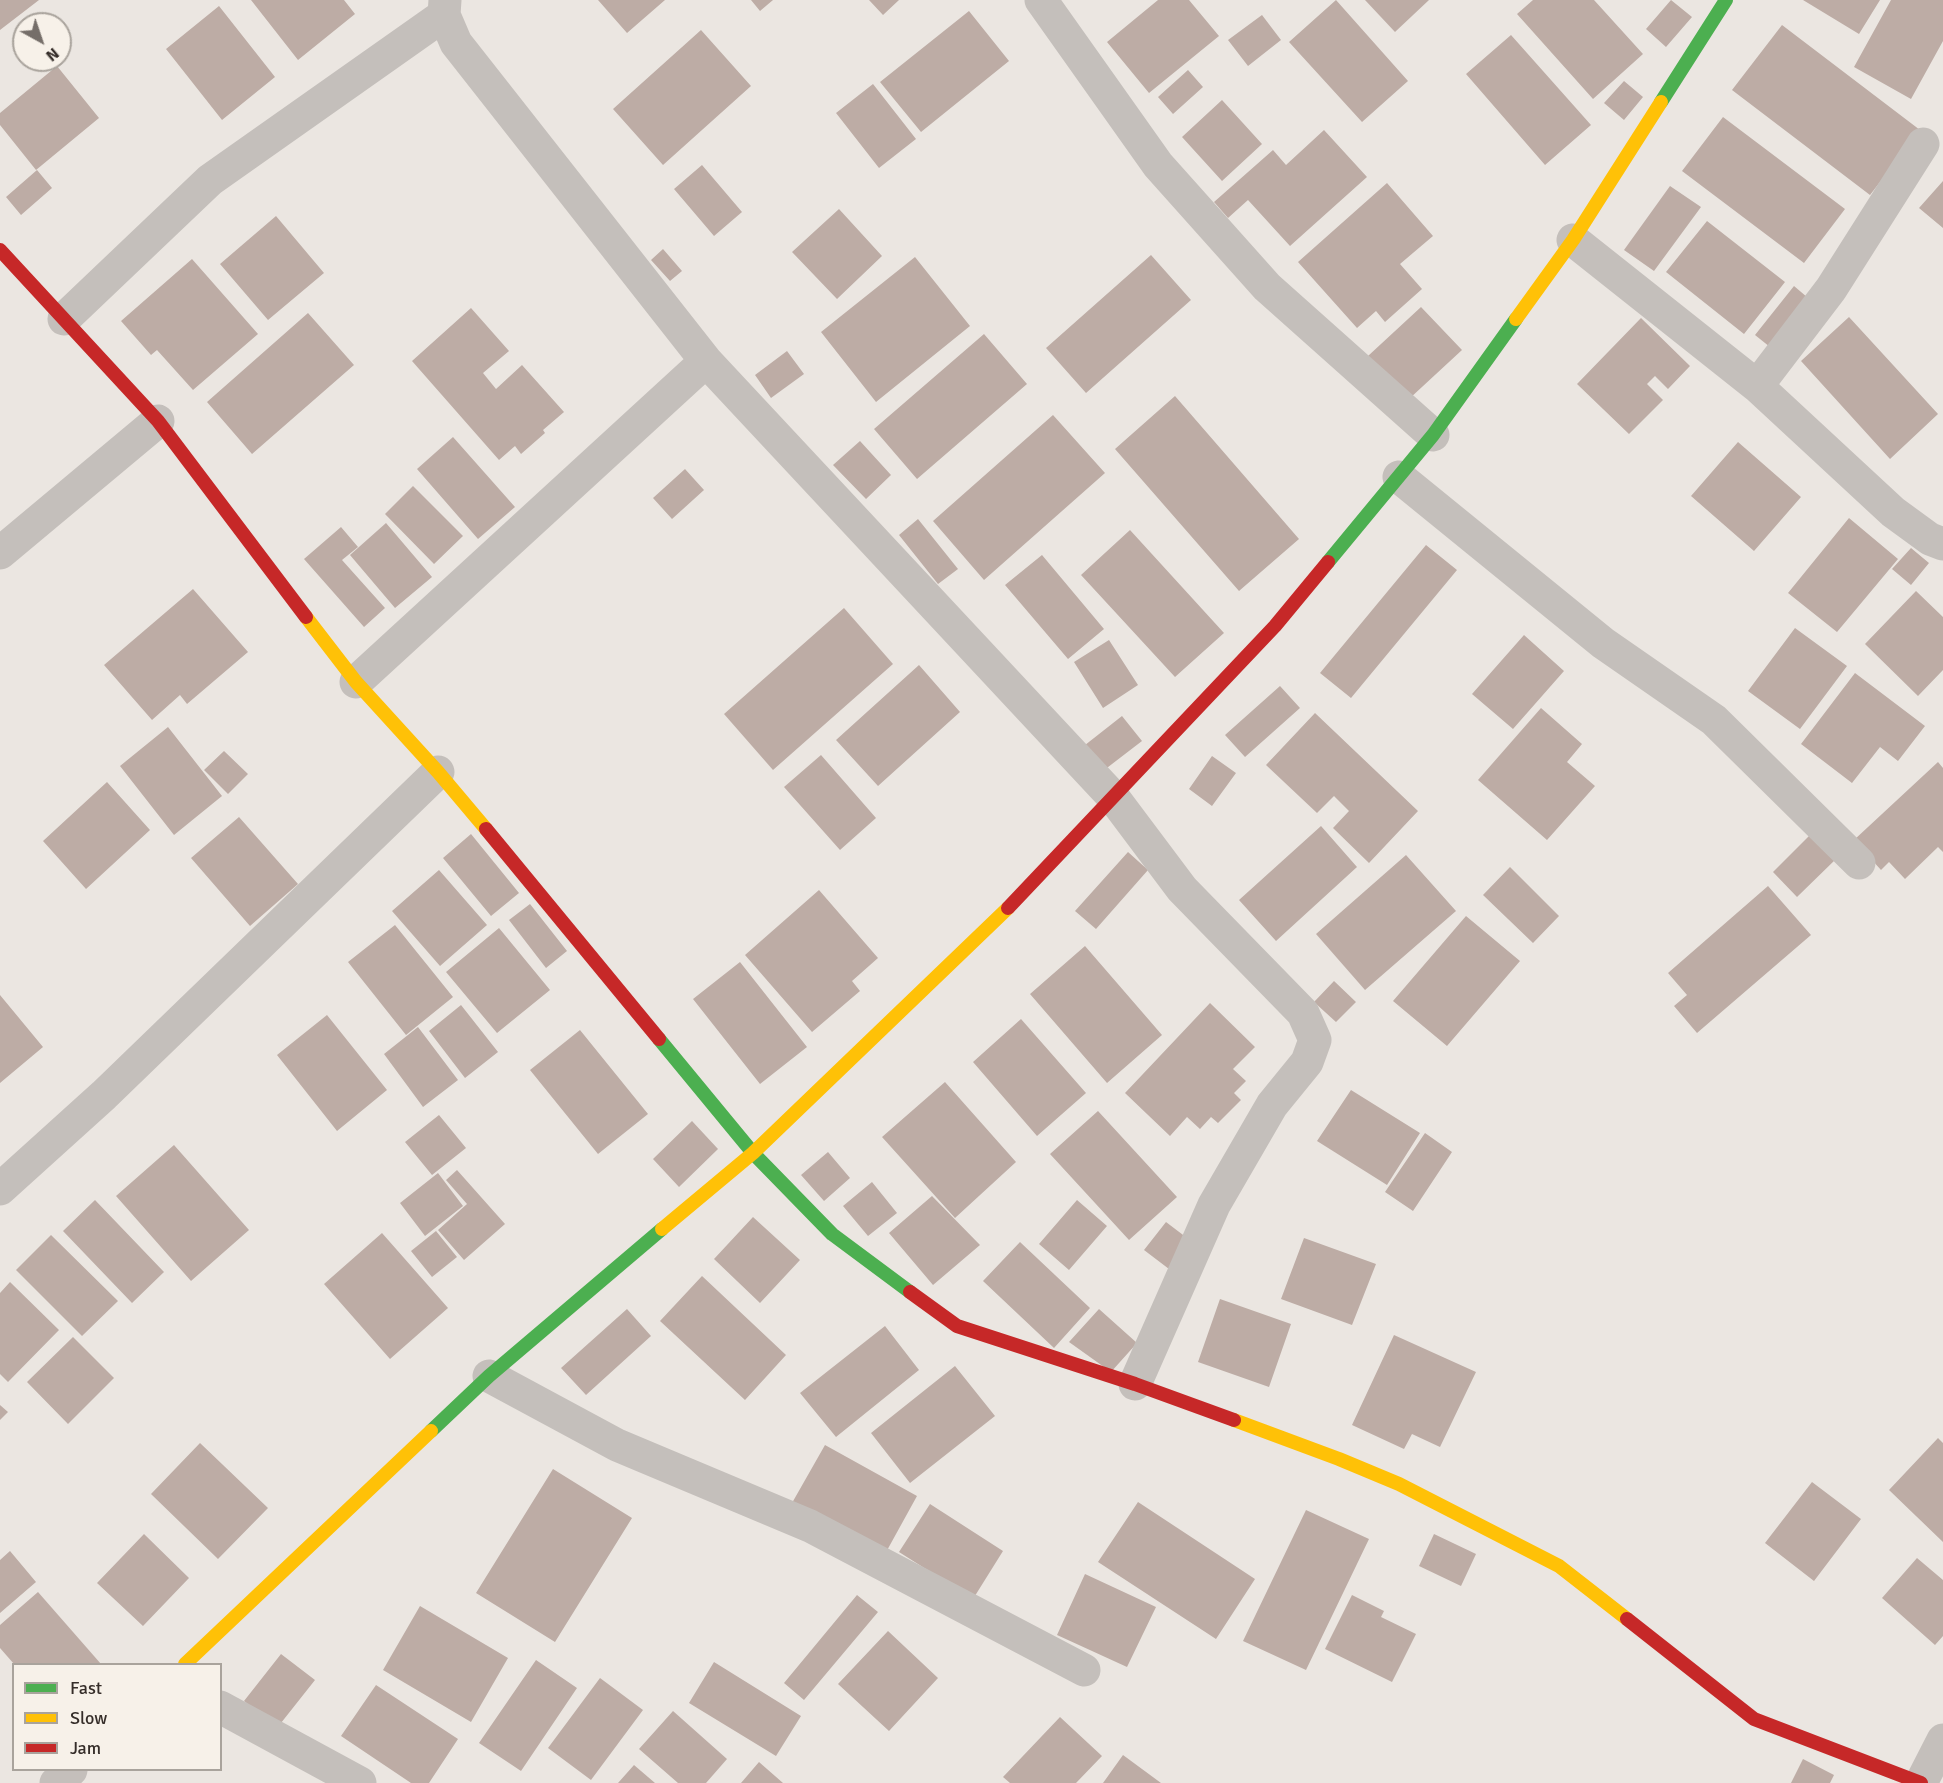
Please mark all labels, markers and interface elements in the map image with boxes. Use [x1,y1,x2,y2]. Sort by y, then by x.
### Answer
north arrow [12,12,72,72]
text: N [42,43,63,65]
legend [12,1663,222,1771]
text: Fast [70,1677,102,1699]
text: Slow [70,1707,107,1729]
text: Jam [70,1737,101,1759]

